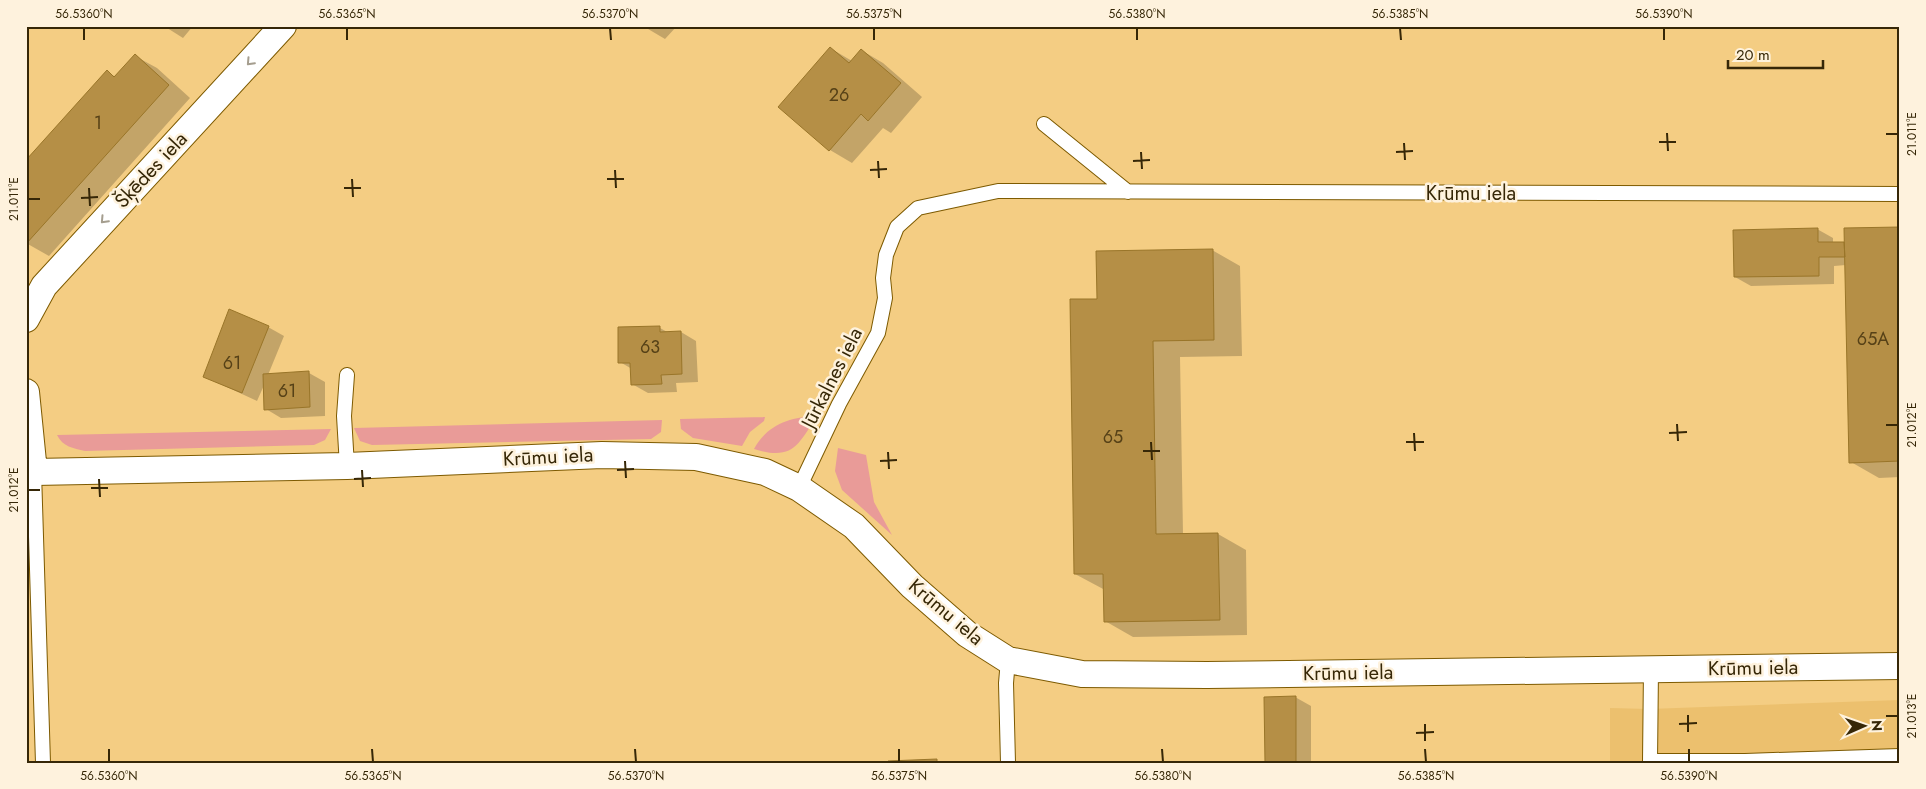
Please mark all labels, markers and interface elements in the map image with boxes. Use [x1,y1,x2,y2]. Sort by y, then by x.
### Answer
text: 56.5360°N [55,5,113,23]
text: 56.5365°N [319,5,375,23]
text: 56.5370°N [582,5,638,23]
text: 56.5375°N [846,5,902,23]
text: 56.5380°N [1109,5,1166,23]
text: 56.5385°N [1372,5,1428,23]
text: 56.5390°N [1635,5,1693,23]
scale bar [1728,38,1824,70]
text: 20 m [1736,44,1770,66]
one-way arrow [247,57,256,66]
house number: 26 [829,82,849,108]
house number: 1 [94,110,102,136]
text: 21.011°E [1903,112,1921,156]
street label: Šķēdes iela [108,125,194,215]
text: 21.011°E [5,177,23,221]
street label: Krūmu iela [1426,179,1516,208]
one-way arrow [101,215,110,224]
street label: Jūrkalnes iela [793,323,870,436]
house number: 65A [1857,326,1889,352]
house number: 63 [640,334,660,360]
house number: 61 [223,350,241,376]
house number: 61 [278,378,296,404]
text: 21.012°E [1903,402,1921,448]
house number: 65 [1103,424,1123,450]
street label: Krūmu iela [502,440,594,474]
text: 21.012°E [5,467,23,513]
street label: Krūmu iela [902,572,990,652]
street label: Krūmu iela [1708,653,1798,683]
street label: Krūmu iela [1303,658,1393,688]
text: 21.013°E [1903,694,1921,738]
north arrow [1838,702,1888,752]
text: N [1867,720,1887,731]
text: 56.5360°N [80,767,138,785]
text: 56.5365°N [345,767,401,785]
text: 56.5370°N [608,767,664,785]
text: 56.5375°N [871,767,927,785]
text: 56.5380°N [1135,767,1192,785]
text: 56.5385°N [1398,767,1454,785]
text: 56.5390°N [1660,767,1718,785]

